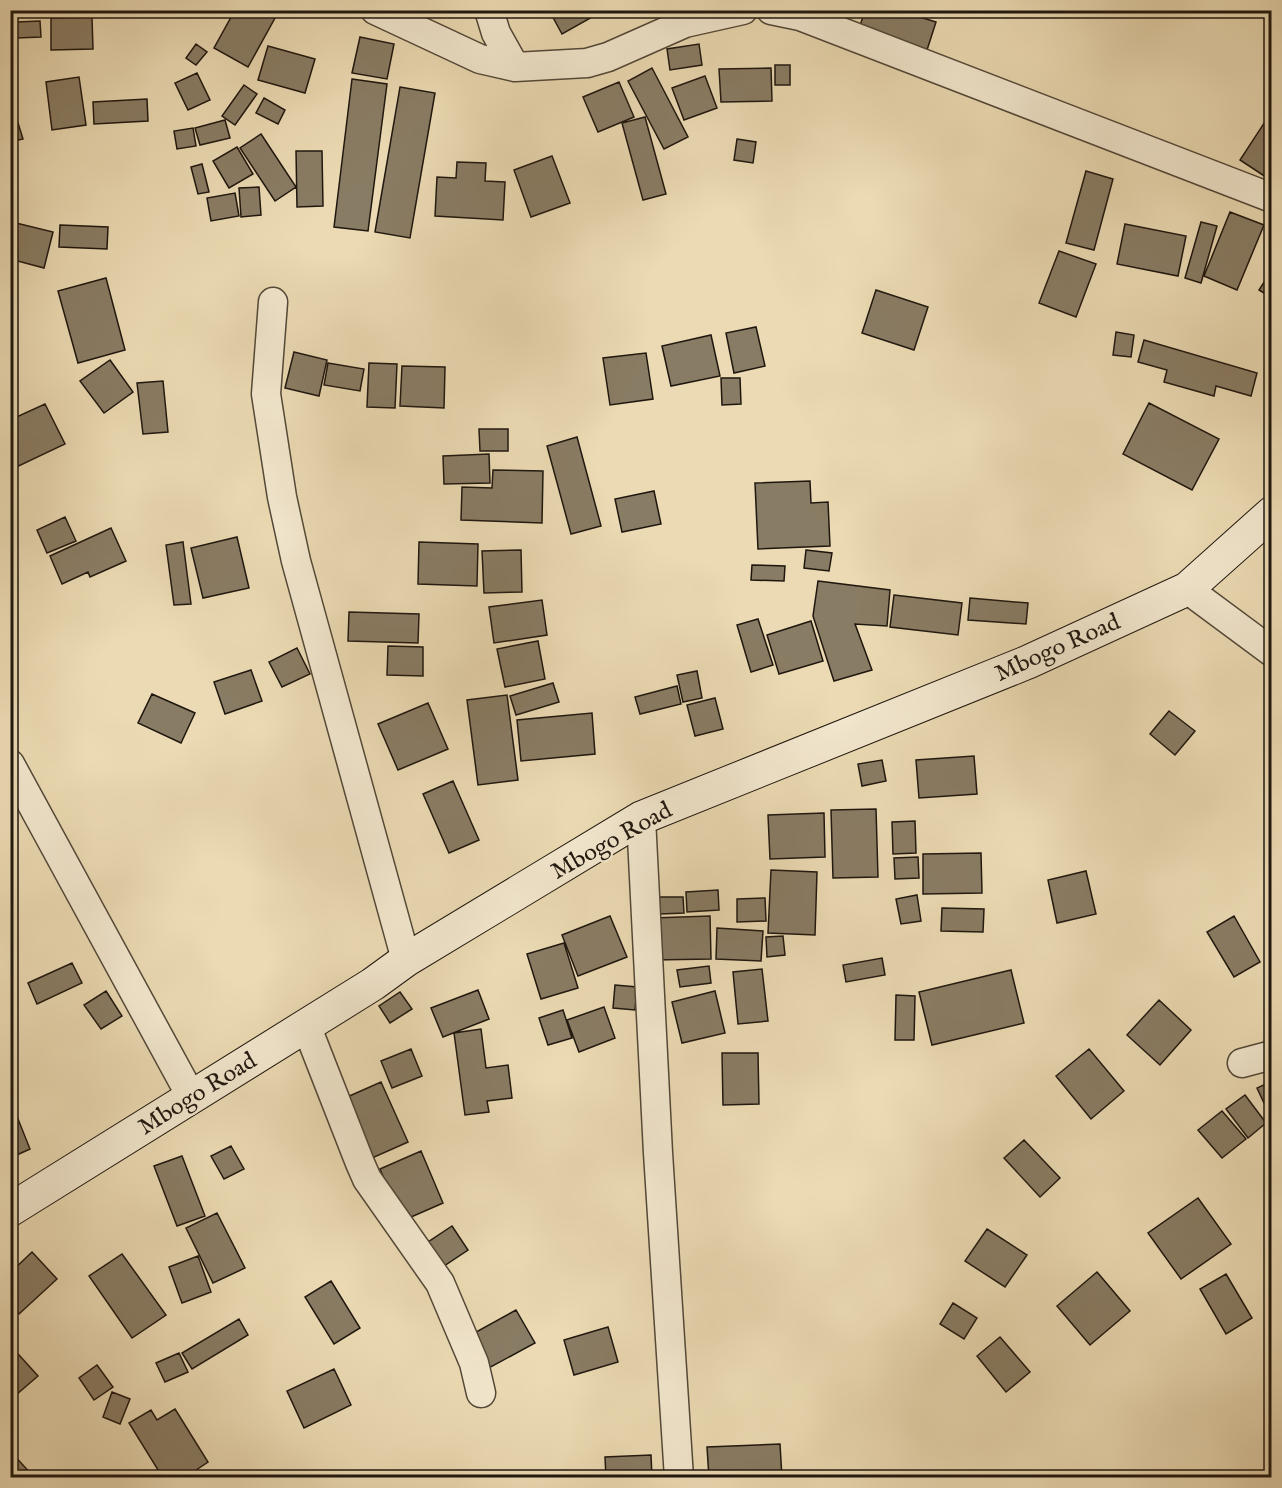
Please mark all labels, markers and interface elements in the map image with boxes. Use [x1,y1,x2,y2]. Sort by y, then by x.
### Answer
street label: Mbogo Road [990,607,1125,690]
street label: Mbogo Road [546,795,678,887]
street label: Mbogo Road [133,1046,263,1143]

